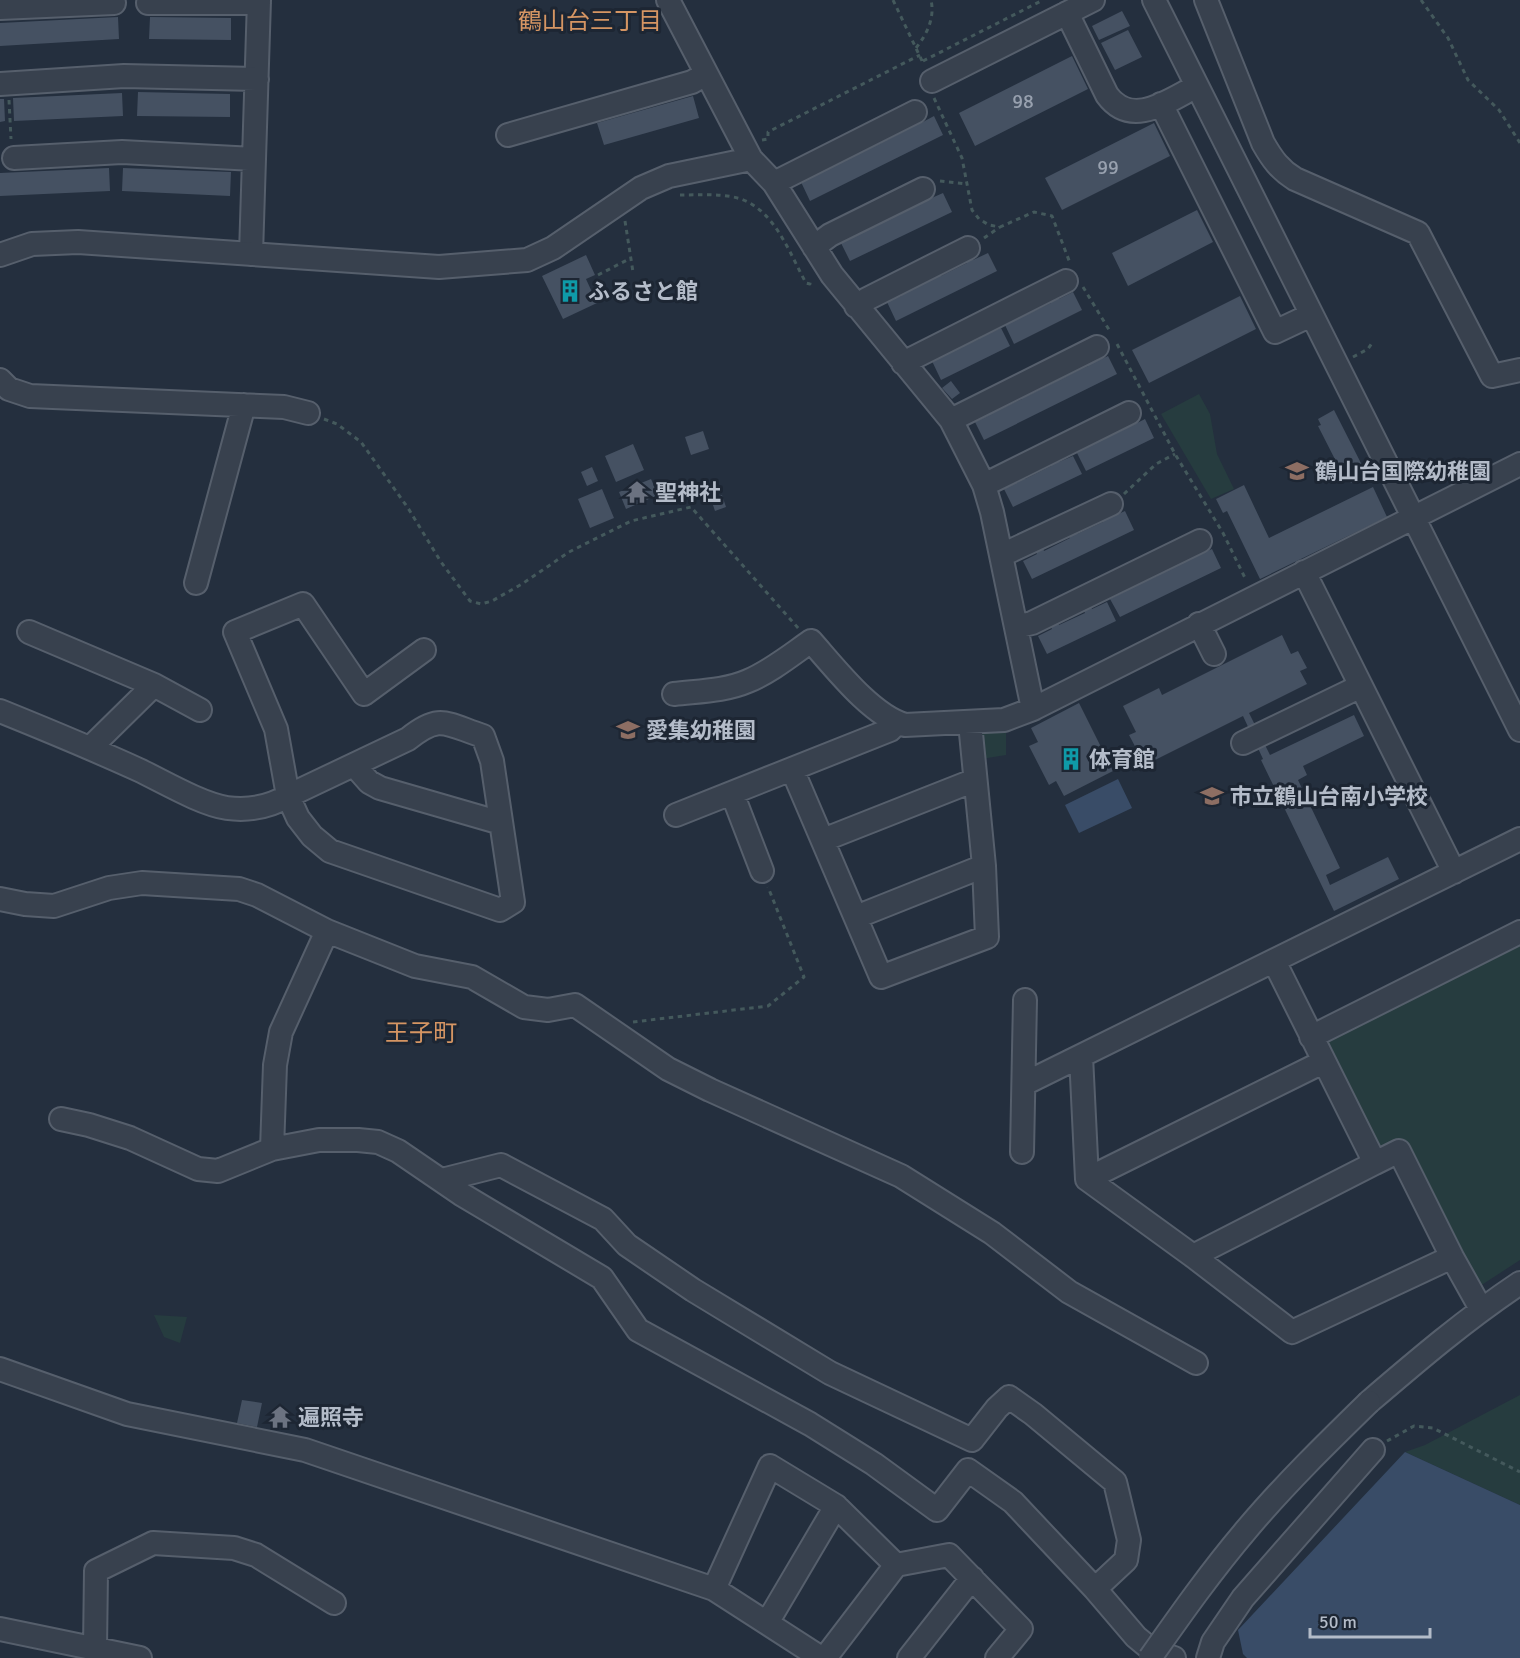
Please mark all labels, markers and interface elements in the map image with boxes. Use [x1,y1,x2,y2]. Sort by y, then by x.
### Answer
district label: 鶴山台三丁目 [518,6,662,36]
house number: 98 [1012,89,1034,114]
house number: 99 [1097,155,1119,180]
building icon: ふるさと館 [557,278,583,304]
place label: ふるさと館 [588,278,698,305]
school or university icon: 鶴山台国際幼稚園 [1284,458,1310,484]
place label: 鶴山台国際幼稚園 [1315,458,1491,485]
temple icon: 聖神社 [624,479,650,505]
place label: 聖神社 [655,479,721,506]
school or university icon: 愛集幼稚園 [615,717,641,743]
place label: 愛集幼稚園 [646,717,756,744]
building icon: 体育館 [1058,746,1084,772]
place label: 体育館 [1089,746,1155,773]
school or university icon: 市立鶴山台南小学校 [1199,783,1225,809]
place label: 市立鶴山台南小学校 [1230,783,1428,810]
district label: 王子町 [385,1018,457,1048]
temple icon: 遍照寺 [267,1404,293,1430]
place label: 遍照寺 [298,1404,364,1431]
scale bar [1310,1601,1430,1639]
text: 50 m [1319,1611,1357,1633]

